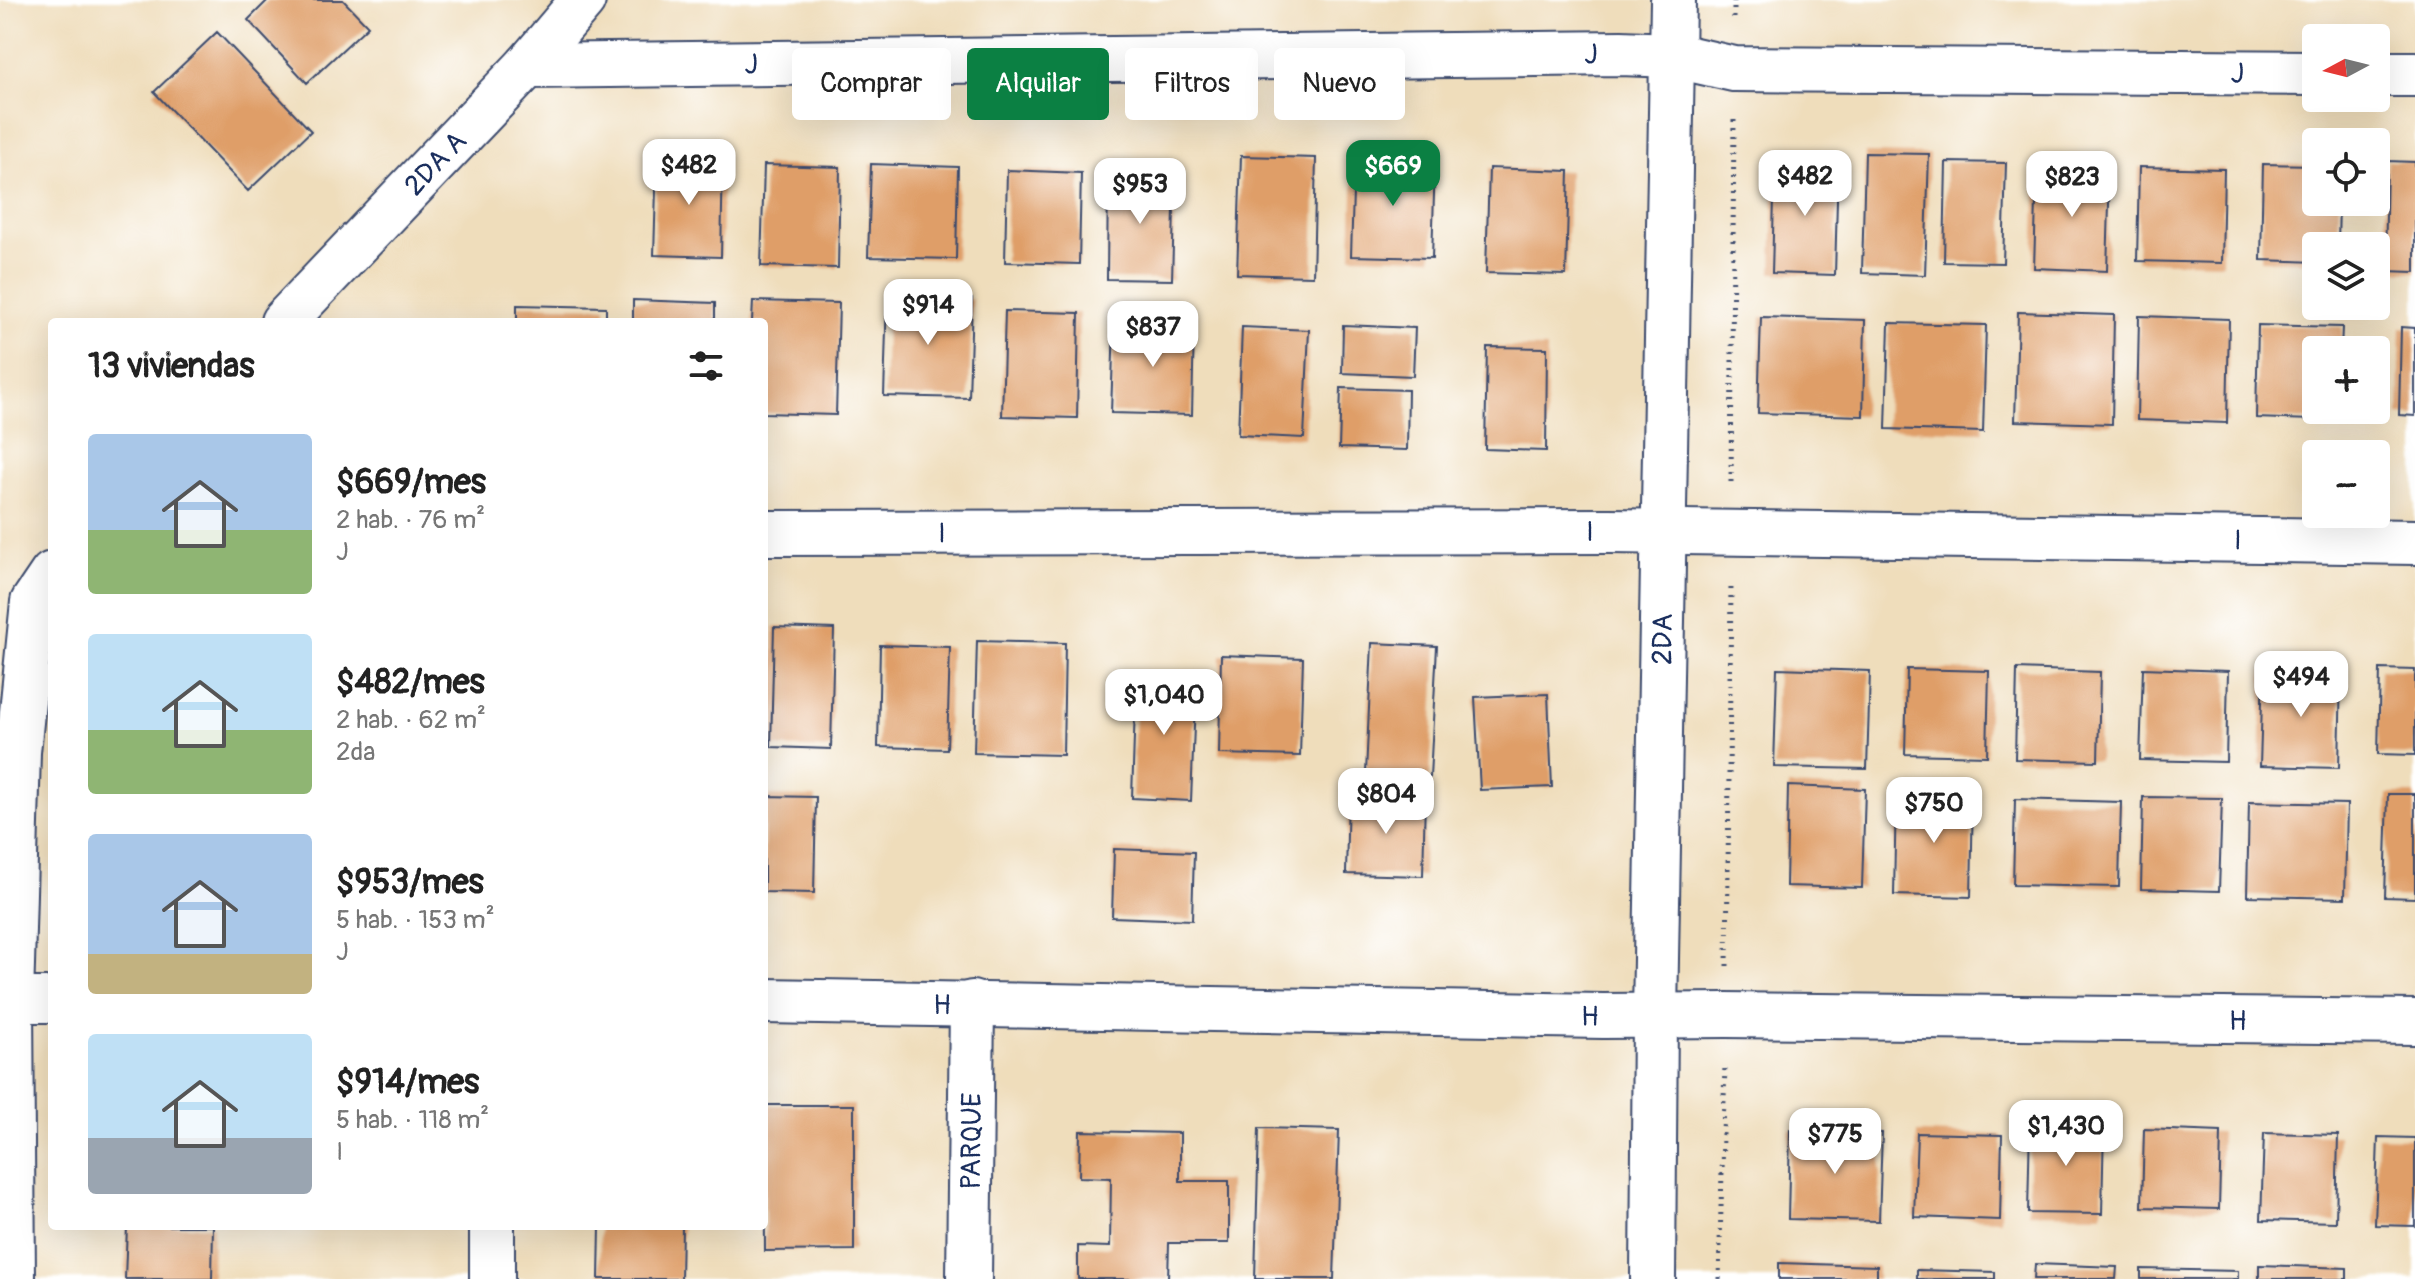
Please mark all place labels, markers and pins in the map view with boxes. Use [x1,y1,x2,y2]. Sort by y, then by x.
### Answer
pin: $482 [642,139,736,207]
pin: $669 [1346,140,1440,208]
pin: $482 [1758,150,1852,218]
pin: $823 [2025,151,2119,219]
pin: $953 [1093,158,1187,226]
pin: $914 [881,279,975,347]
pin: $837 [1106,301,1200,369]
pin: $494 [2254,651,2348,719]
pin: $1,040 [1099,669,1229,737]
pin: $804 [1339,768,1433,836]
pin: $750 [1887,777,1981,845]
pin: $1,430 [2001,1100,2131,1168]
pin: $775 [1788,1108,1882,1176]

